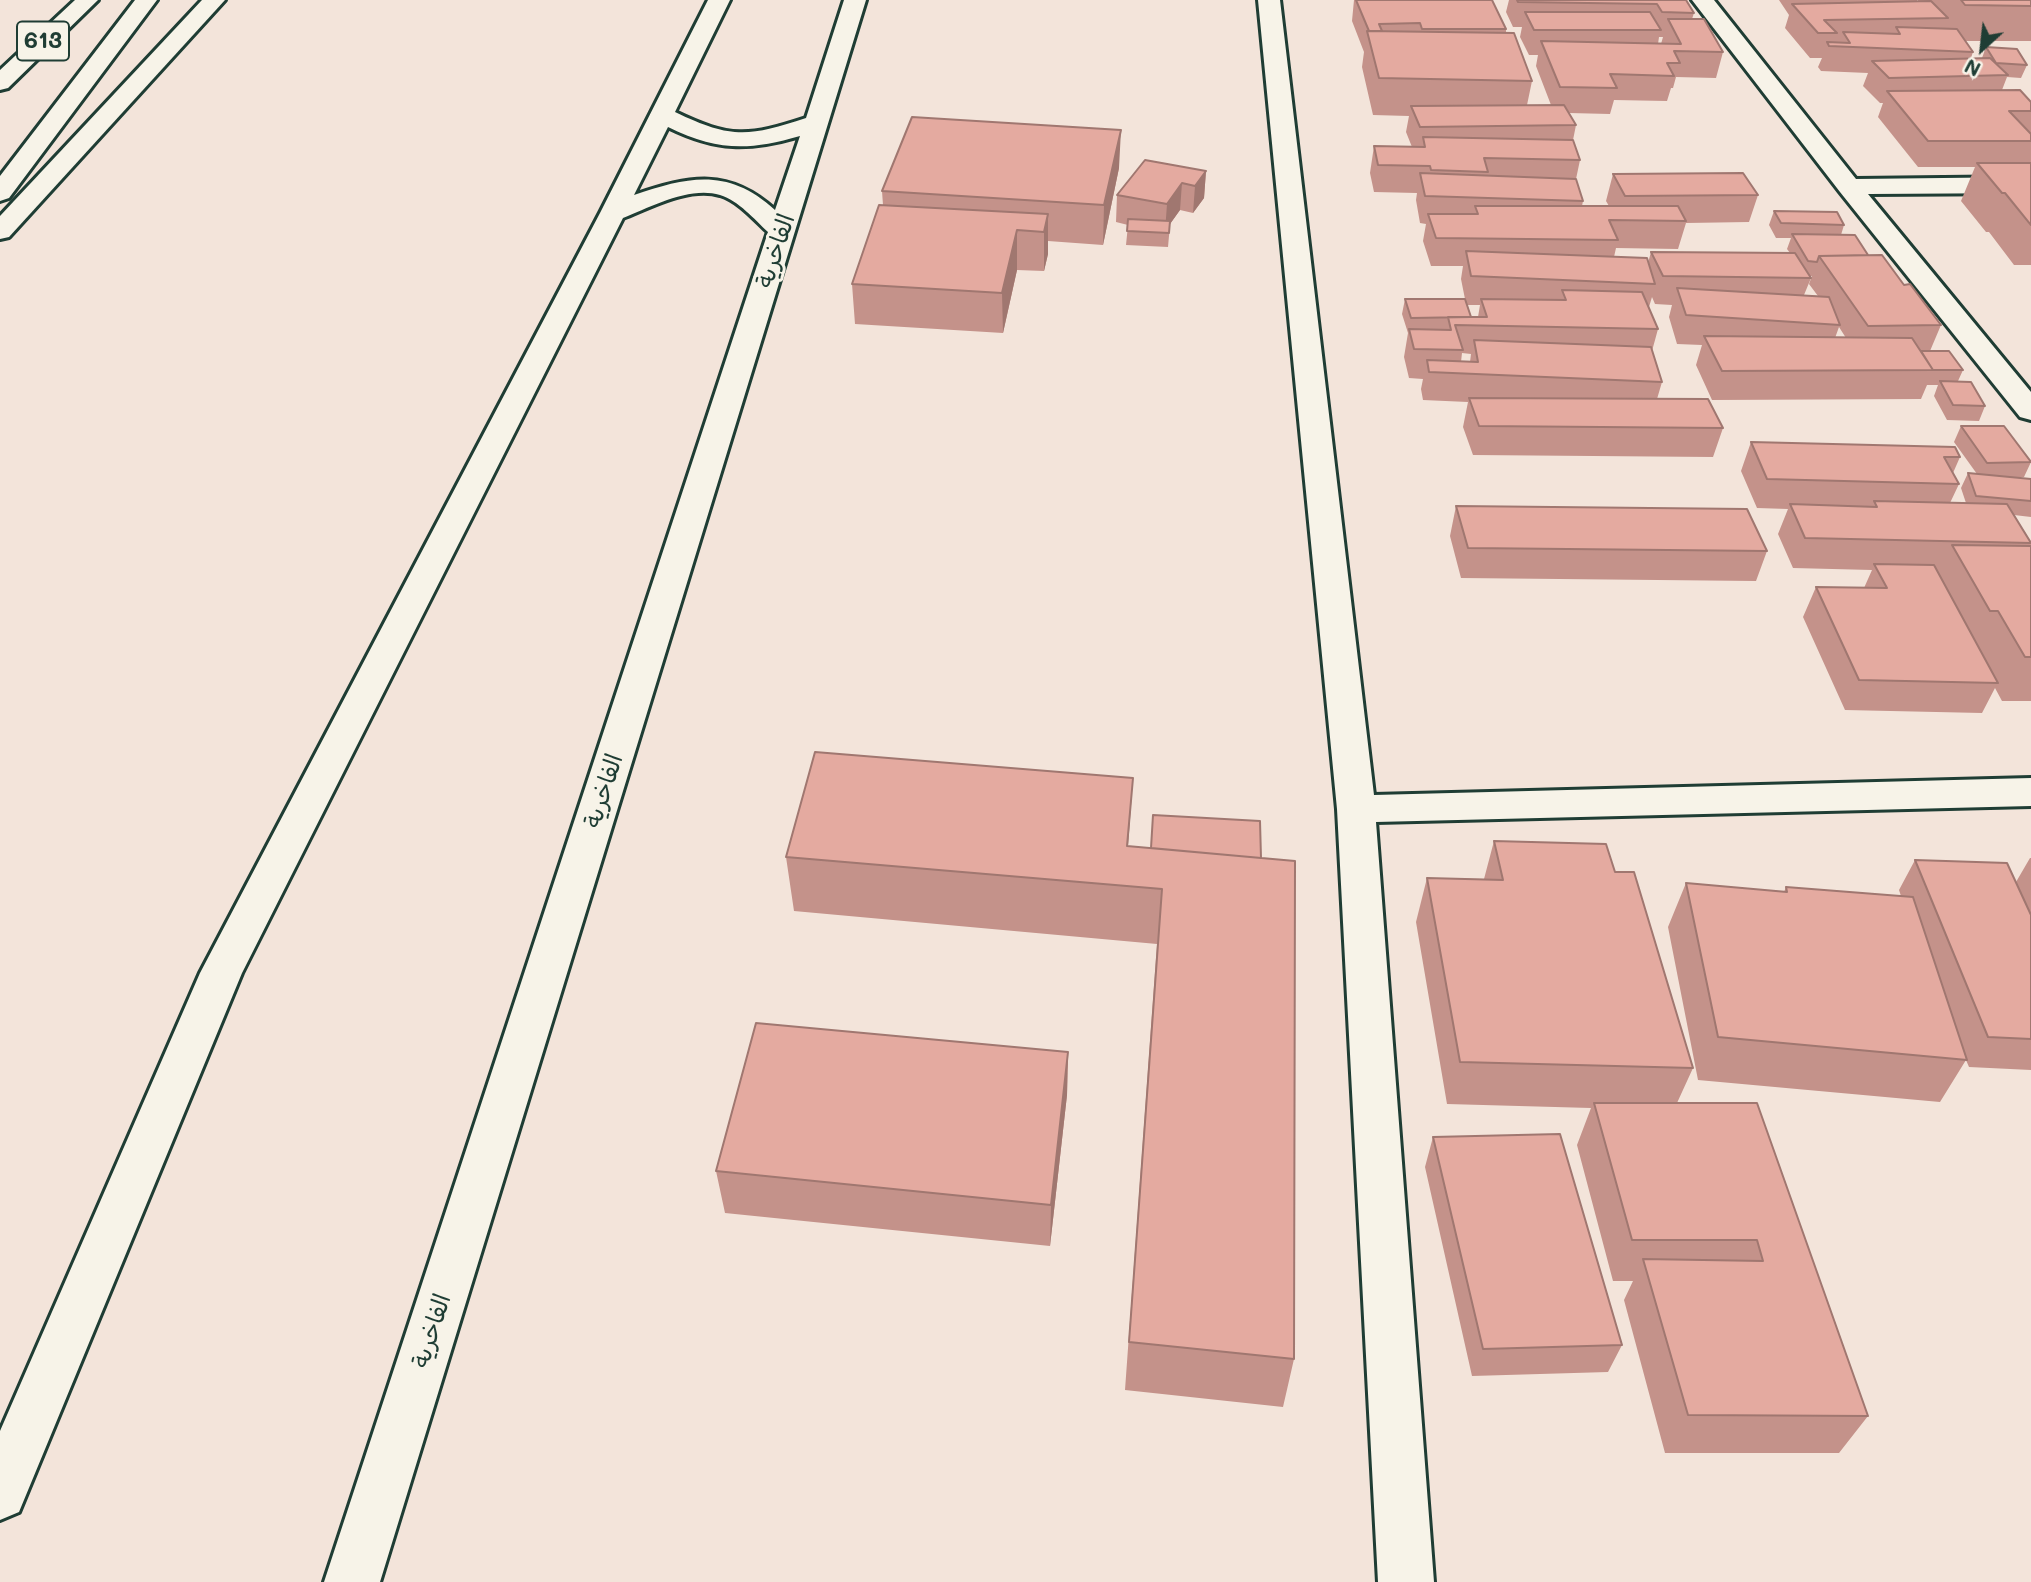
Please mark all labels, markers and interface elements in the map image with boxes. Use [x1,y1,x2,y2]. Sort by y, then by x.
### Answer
north arrow [1947,14,2017,84]
road number: 613 [17,22,69,60]
text: N [1960,54,1984,83]
street label: الفاخرية [751,210,801,292]
street label: الفاخرية [579,750,629,832]
street label: الفاخرية [407,1290,457,1372]

